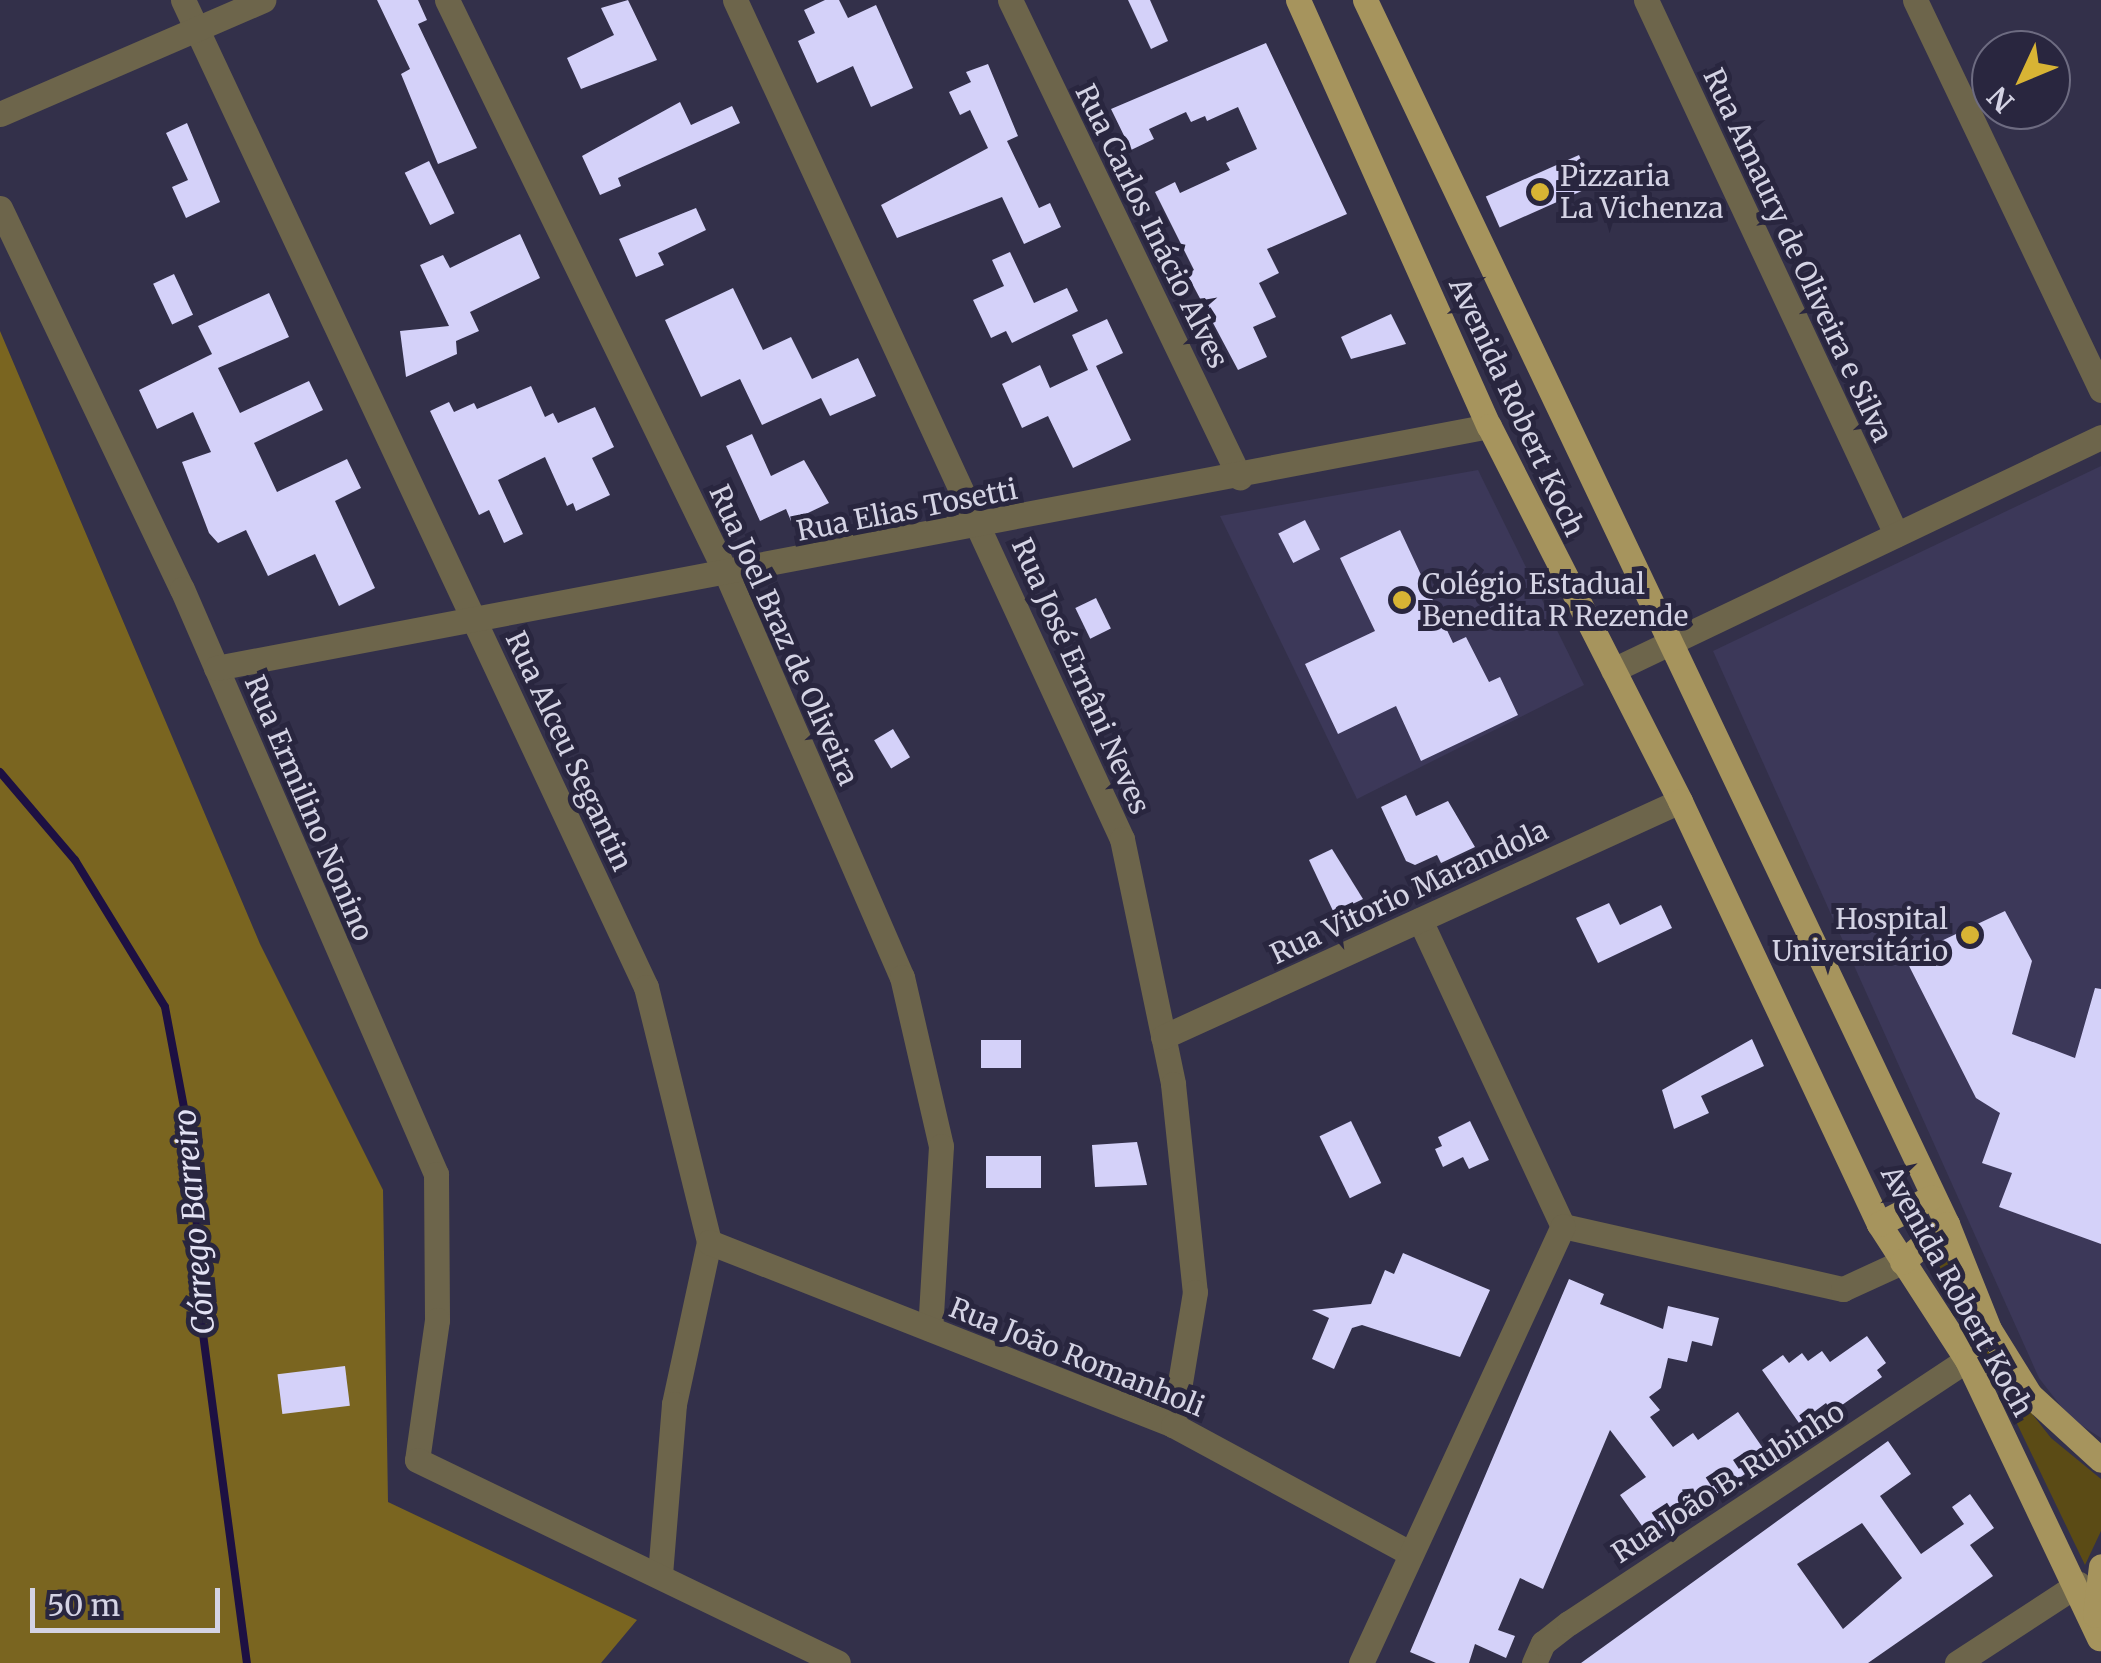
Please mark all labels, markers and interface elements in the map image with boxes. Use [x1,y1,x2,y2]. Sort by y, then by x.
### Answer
north arrow [1971,30,2071,130]
street label: Rua Amaury de Oliveira e Silva [1696,63,1900,447]
street label: Rua Carlos Inácio Alves [1069,79,1235,373]
text: N [1980,79,2021,120]
place label: Pizzaria La Vichenza [1560,159,1723,225]
marker: Pizzaria La Vichenza [1529,181,1551,203]
street label: Avenida Robert Koch [1442,272,1592,542]
street label: Rua Elias Tosetti [794,472,1020,548]
street label: Rua Joel Braz de Oliveira [703,480,865,790]
street label: Rua José Ernâni Neves [1005,533,1157,819]
place label: Colégio Estadual Benedita R Rezende [1422,567,1688,633]
marker: Colégio Estadual Benedita R Rezende [1391,589,1413,611]
street label: Rua Alceu Segantin [499,626,639,876]
street label: Rua Ermilino Nonino [238,670,380,946]
street label: Rua Vitorio Marandola [1265,813,1553,971]
place label: Hospital Universitário [1772,902,1948,968]
marker: Hospital Universitário [1957,922,1983,948]
water label: Córrego Barreiro [166,1108,222,1336]
street label: Avenida Robert Koch [1874,1160,2040,1422]
street label: Rua João Romanholi [945,1291,1209,1423]
street label: Rua João B. Rubinho [1606,1394,1850,1570]
scale bar [35,1568,225,1630]
text: 50 m [47,1586,120,1624]

